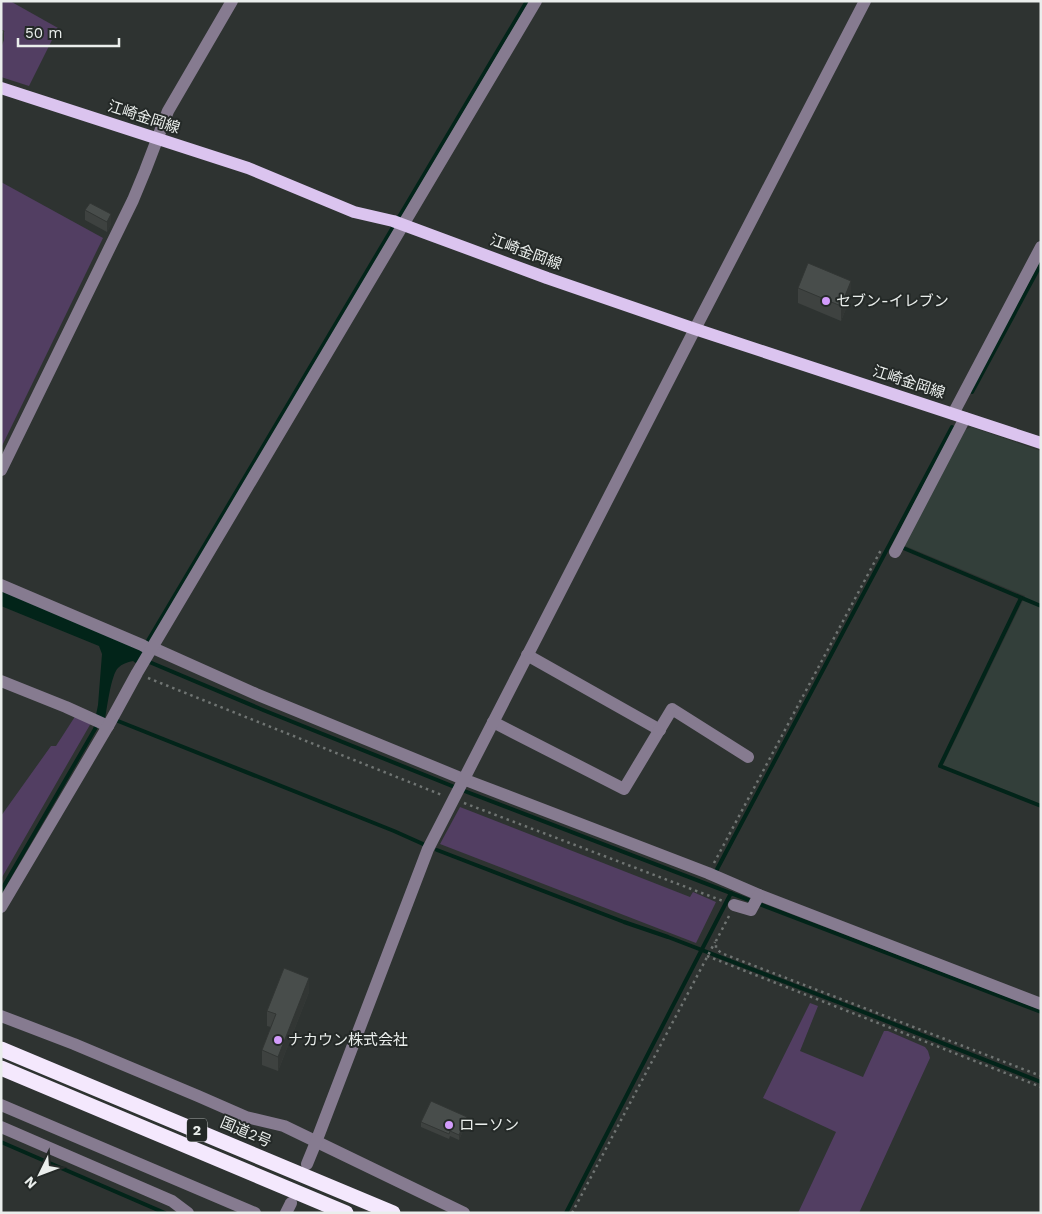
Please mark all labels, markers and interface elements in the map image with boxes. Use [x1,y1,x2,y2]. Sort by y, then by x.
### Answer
scale bar [18,15,119,47]
text: 50 m [25,24,62,42]
street label: 江崎金岡線 [106,97,182,137]
street label: 江崎金岡線 [488,231,564,273]
place label: セブン-イレブン [836,292,949,310]
marker: セブン-イレブン [820,295,832,307]
street label: 江崎金岡線 [871,362,947,402]
place label: ナカウン株式会社 [288,1031,408,1049]
marker: ナカウン株式会社 [272,1034,284,1046]
street label: 国道2号 [218,1113,274,1151]
place label: ローソン [459,1116,519,1134]
road number: 2 [187,1118,207,1142]
marker: ローソン [443,1119,455,1131]
north arrow [15,1149,65,1199]
text: N [21,1173,40,1192]

